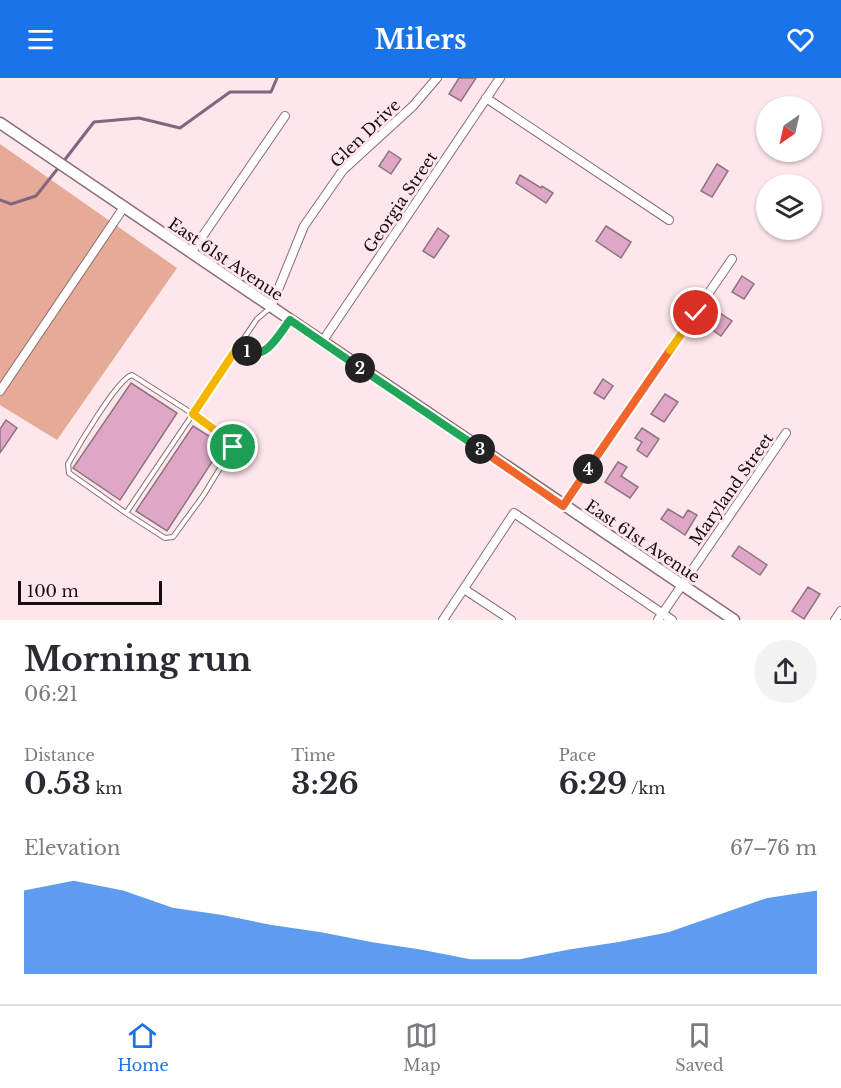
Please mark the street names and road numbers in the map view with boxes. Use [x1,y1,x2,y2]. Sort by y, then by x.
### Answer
street label: Glen Drive [326,95,404,171]
street label: Georgia Street [359,148,441,256]
street label: East 61st Avenue [165,213,287,305]
street label: Maryland Street [685,429,777,549]
street label: East 61st Avenue [582,495,704,587]

